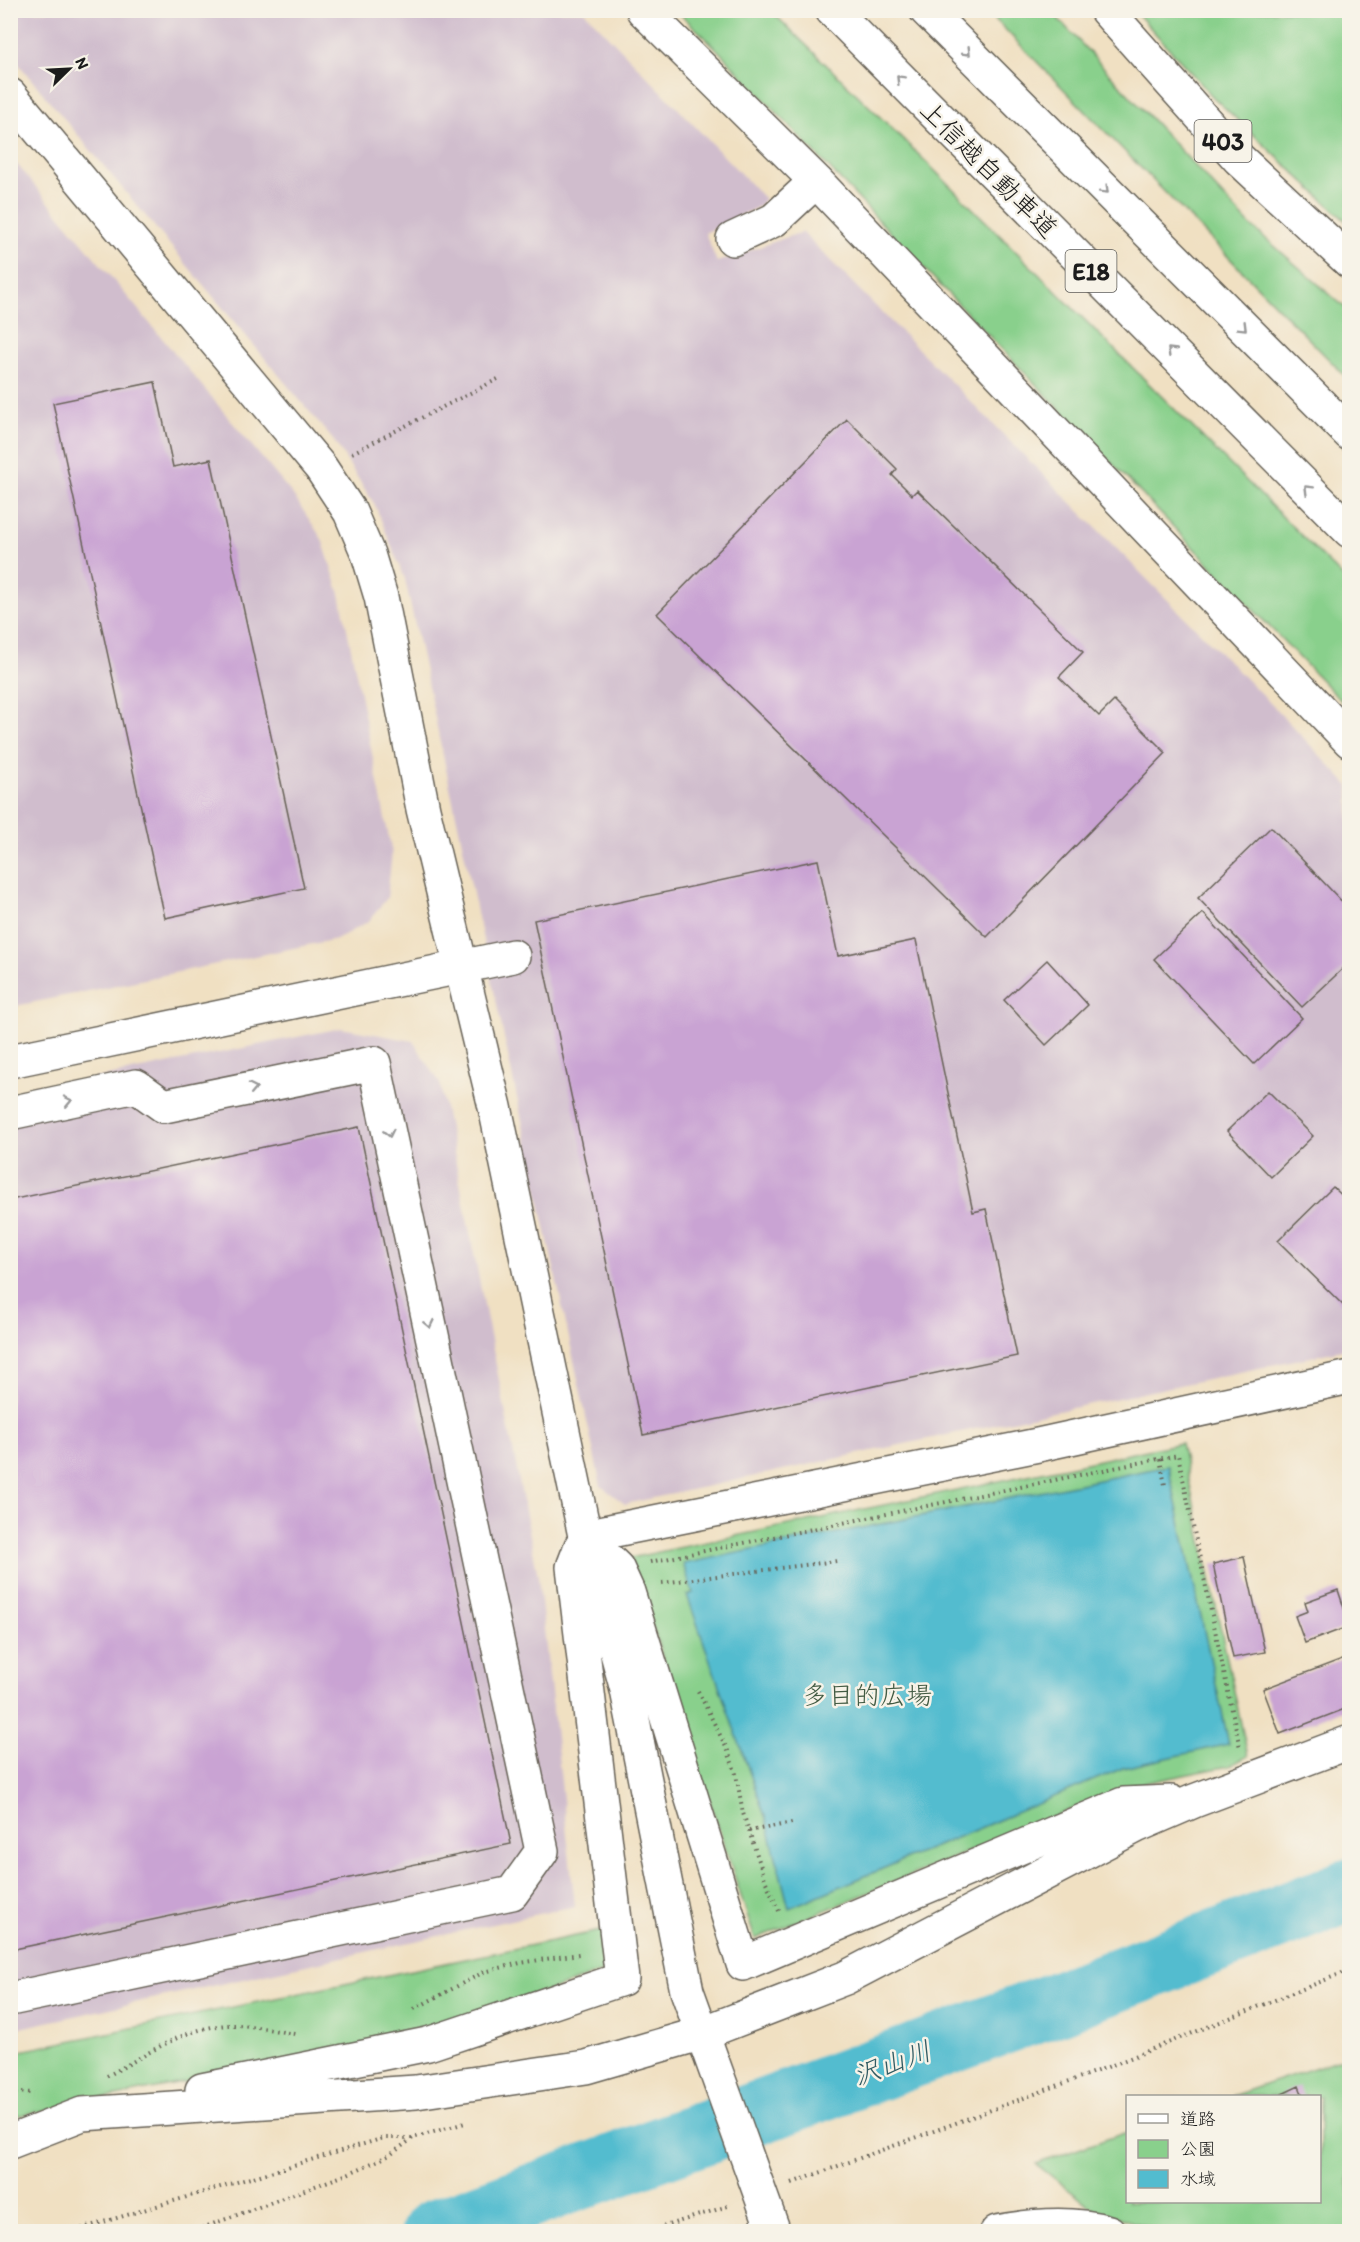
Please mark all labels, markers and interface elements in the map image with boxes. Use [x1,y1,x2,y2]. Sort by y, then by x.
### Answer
north arrow [39,39,99,99]
one-way arrow [960,45,971,55]
text: N [71,54,93,72]
one-way arrow [896,75,906,86]
street label: 上信越自動車道 [913,93,1065,245]
road number: 403 [1194,120,1252,162]
one-way arrow [1097,182,1108,193]
road number: E18 [1066,250,1116,292]
one-way arrow [1235,320,1246,331]
one-way arrow [1167,348,1178,359]
one-way arrow [1305,486,1316,497]
one-way arrow [248,1082,258,1095]
one-way arrow [62,1095,72,1108]
one-way arrow [382,1128,395,1138]
one-way arrow [422,1319,435,1329]
park label: 多目的広場 [802,1679,932,1711]
water label: 沢山川 [848,2034,936,2092]
legend [1126,2095,1321,2203]
text: 道路 [1180,2108,1216,2130]
text: 公園 [1180,2138,1216,2160]
text: 水域 [1180,2168,1216,2190]

